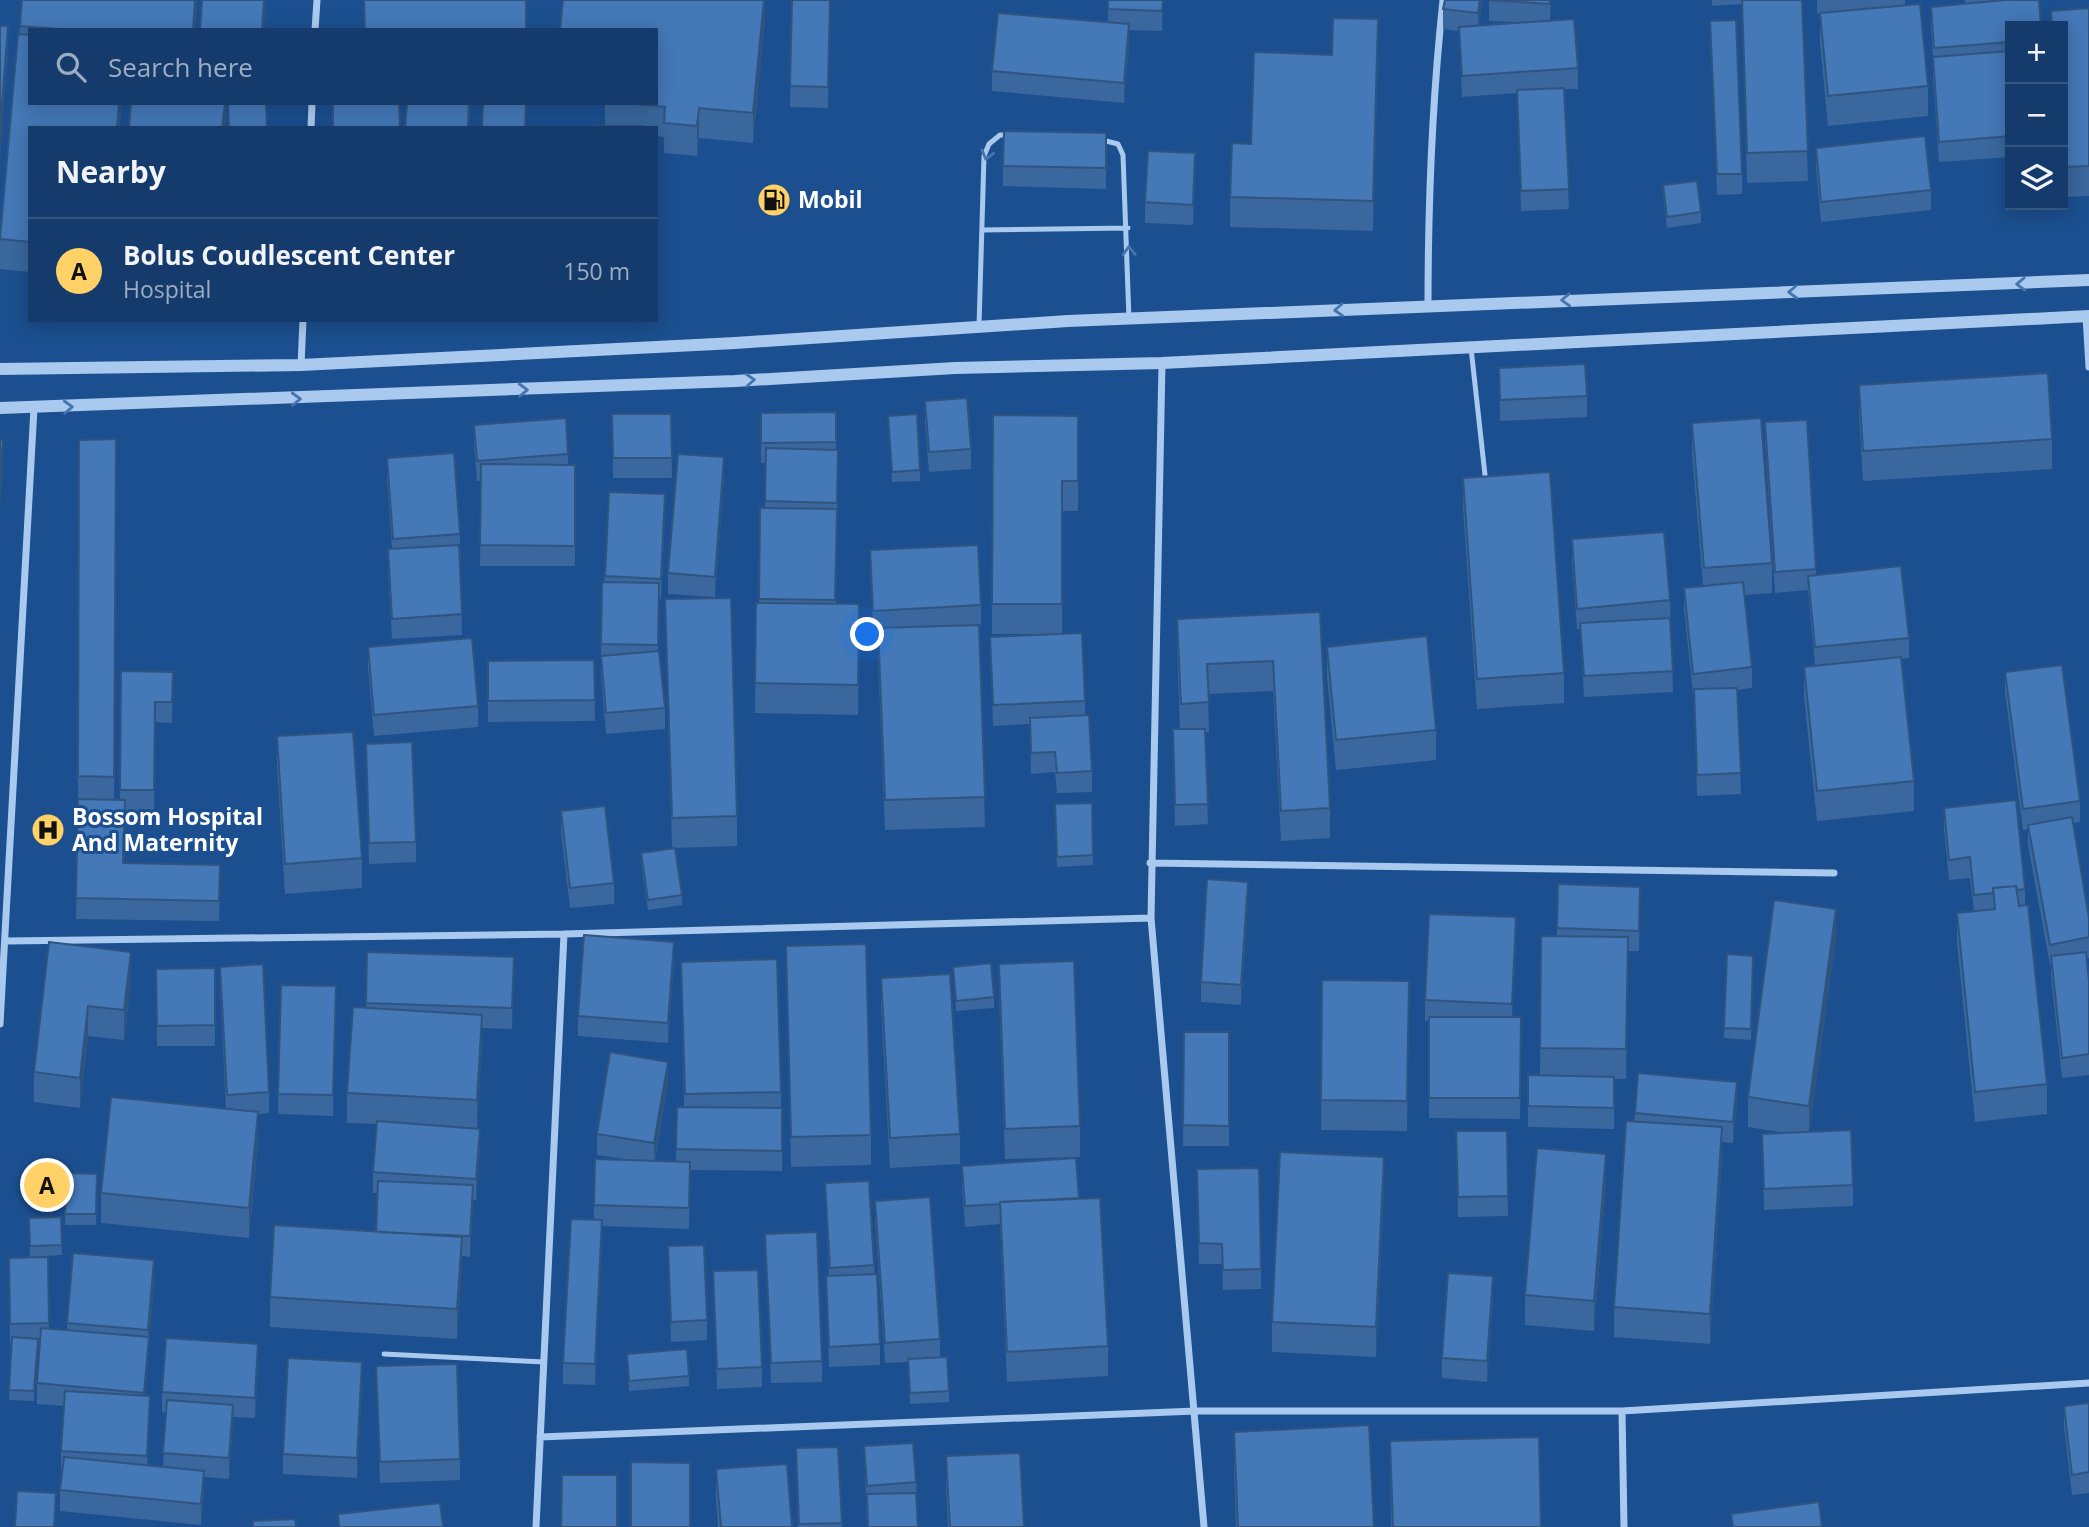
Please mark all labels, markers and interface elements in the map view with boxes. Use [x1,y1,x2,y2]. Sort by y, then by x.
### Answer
map controls [2005,21,2068,210]
button: + [2005,21,2068,84]
search box [28,28,658,105]
icon: search [52,48,90,86]
text: Search here [108,49,253,85]
button: − [2005,84,2068,147]
button: layers [2005,147,2068,210]
one-way arrow [981,148,995,160]
text: Nearby [56,151,166,192]
fuel station icon: Mobil [755,181,793,219]
place label: Mobil [798,183,863,215]
text: Bolus Coudlescent Center [123,237,455,273]
one-way arrow [1121,245,1137,255]
text: A [71,255,87,287]
text: 150 m [563,255,630,287]
text: Hospital [123,273,211,305]
one-way arrow [2015,276,2026,291]
one-way arrow [1788,284,1798,300]
one-way arrow [1560,293,1571,308]
one-way arrow [1333,302,1344,317]
one-way arrow [745,373,756,388]
one-way arrow [518,382,529,397]
one-way arrow [290,391,301,406]
one-way arrow [63,399,74,415]
your location [850,617,884,651]
place label: Bossom Hospital And Maternity [72,800,263,858]
hospital icon: Bossom Hospital And Maternity [29,811,67,849]
pin: A [24,1159,70,1211]

